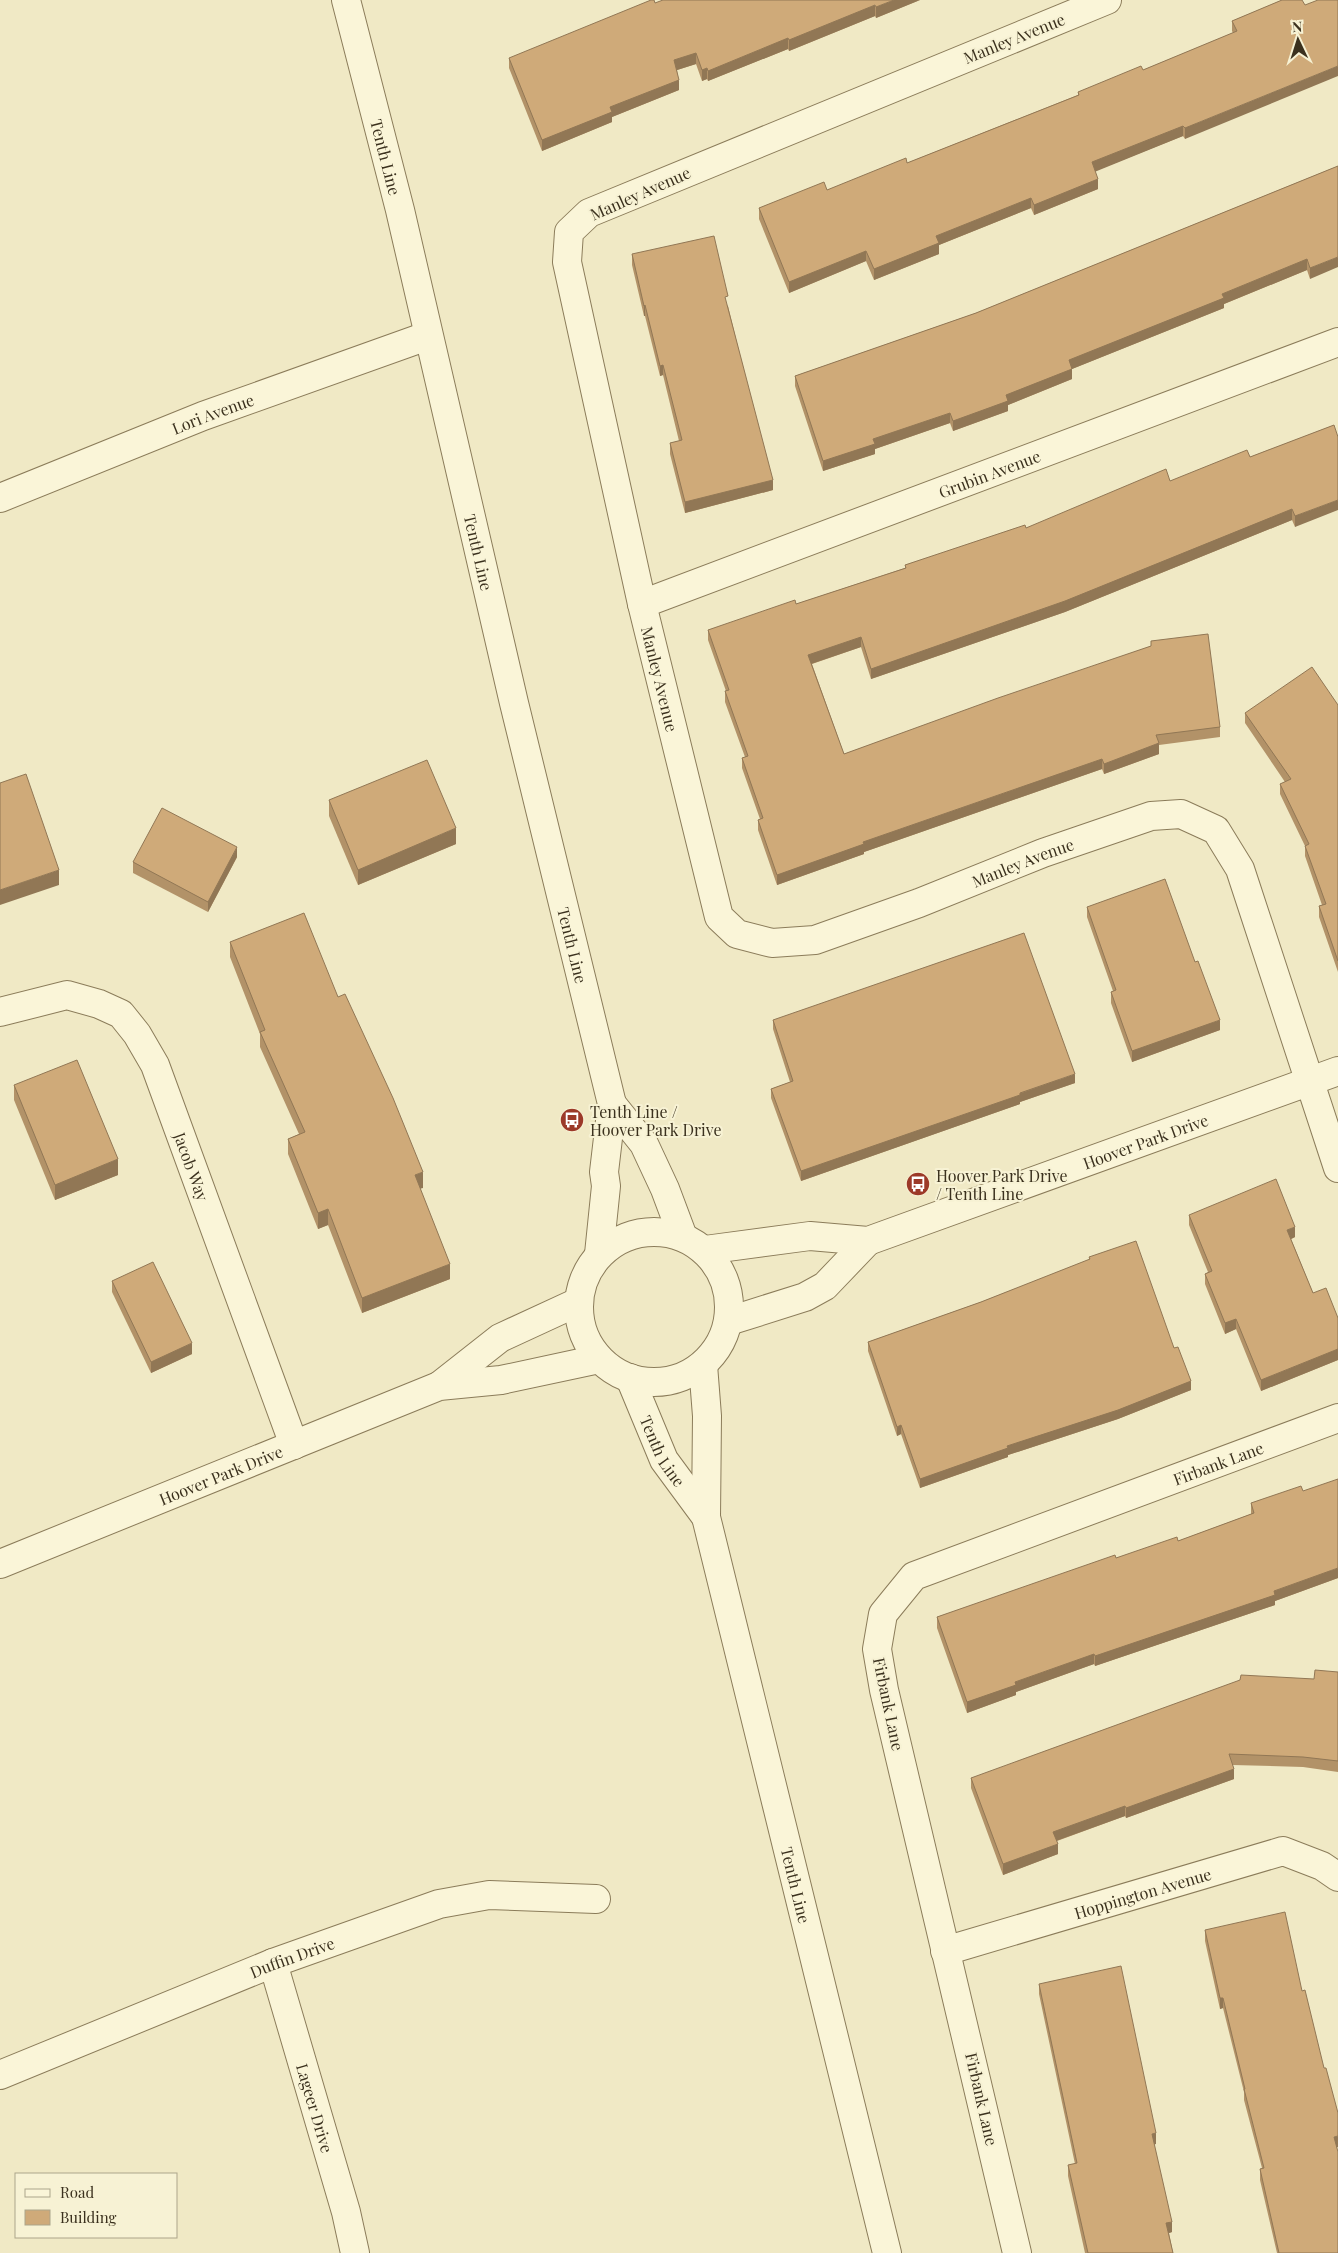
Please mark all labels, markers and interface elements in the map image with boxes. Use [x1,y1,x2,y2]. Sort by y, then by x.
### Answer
street label: Manley Avenue [960,8,1068,68]
north arrow [1273,15,1323,65]
text: N [1291,17,1303,36]
street label: Tenth Line [366,117,406,197]
street label: Manley Avenue [587,162,693,224]
street label: Lori Avenue [168,388,257,438]
street label: Grubin Avenue [935,445,1043,502]
street label: Tenth Line [460,512,498,592]
street label: Manley Avenue [637,624,683,734]
street label: Manley Avenue [968,833,1076,891]
street label: Tenth Line [554,905,593,985]
place label: Tenth Line / Hoover Park Drive [590,1101,722,1140]
bus stop icon: Tenth Line / Hoover Park Drive [559,1107,585,1133]
street label: Hoover Park Drive [1080,1108,1211,1173]
street label: Jacob Way [170,1128,214,1204]
place label: Hoover Park Drive / Tenth Line [936,1165,1068,1204]
bus stop icon: Hoover Park Drive / Tenth Line [905,1171,931,1197]
street label: Tenth Line [636,1412,690,1490]
street label: Firbank Lane [1170,1436,1266,1489]
street label: Hoover Park Drive [156,1440,286,1509]
street label: Firbank Lane [869,1655,909,1753]
street label: Tenth Line [777,1845,816,1925]
street label: Hoppington Avenue [1071,1862,1214,1923]
street label: Duffin Drive [246,1932,337,1982]
street label: Firbank Lane [961,2050,1003,2148]
street label: Lageer Drive [292,2061,338,2155]
legend [15,2173,178,2238]
text: Road [60,2182,94,2202]
text: Building [60,2207,117,2227]

